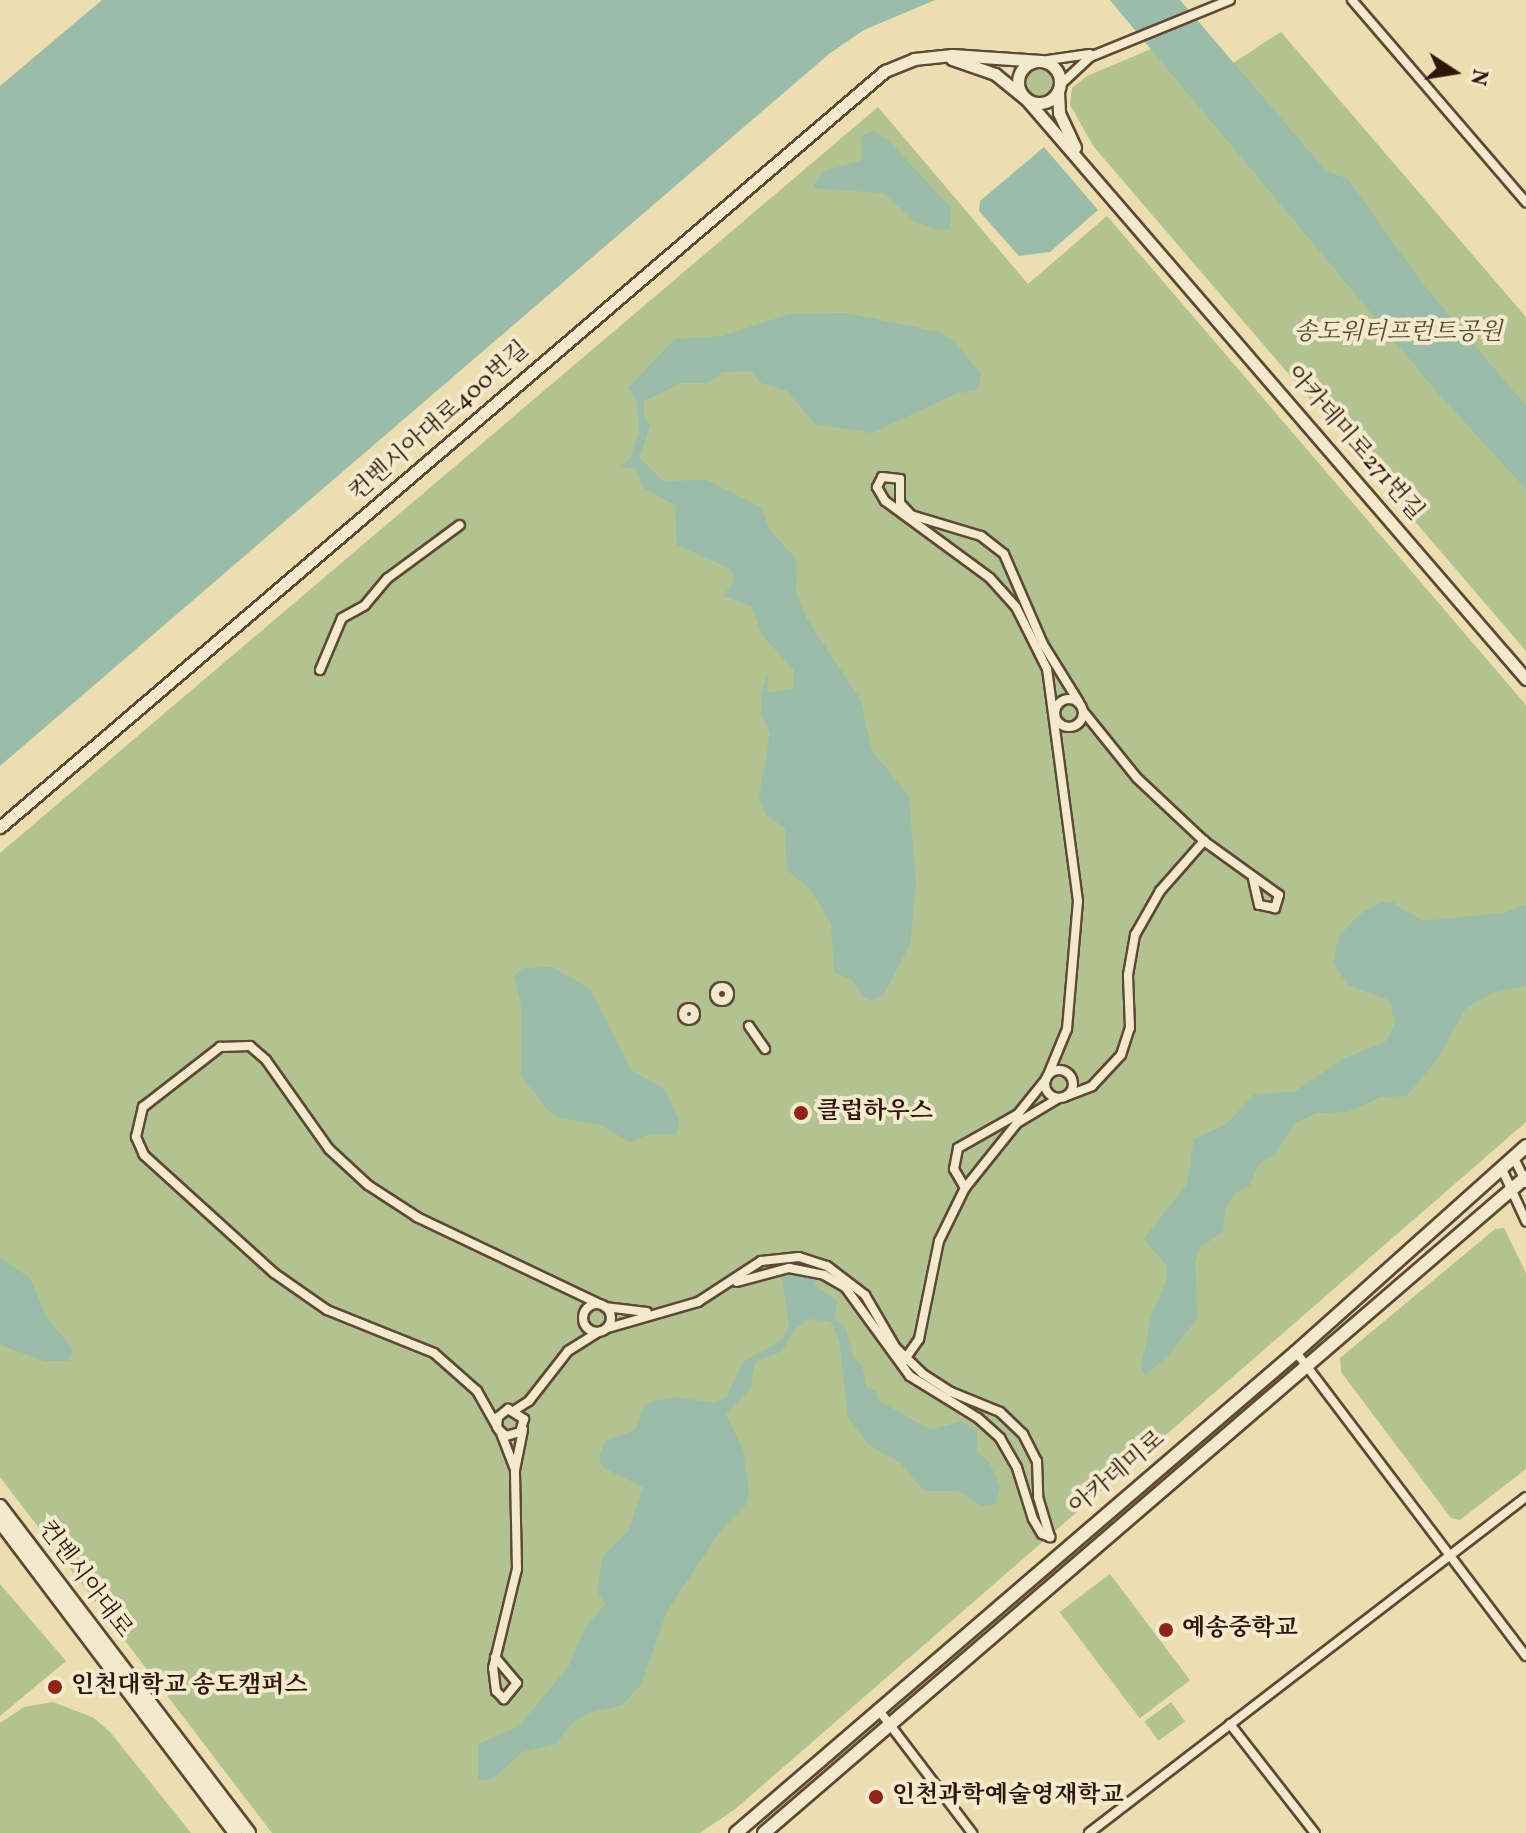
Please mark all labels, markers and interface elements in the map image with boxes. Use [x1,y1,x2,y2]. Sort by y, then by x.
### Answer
north arrow [1414,32,1494,112]
text: N [1461,66,1495,88]
park label: 송도워터프런트공원 [1294,320,1502,348]
street label: 컨벤시아대로400번길 [344,336,536,508]
street label: 아카데미로271번길 [1279,361,1429,527]
place label: 클럽하우스 [817,1099,933,1127]
marker: 클럽하우스 [792,1104,810,1122]
street label: 아카데미로 [1064,1426,1172,1522]
street label: 컨벤시아대로 [31,1516,137,1644]
place label: 예송중학교 [1182,1616,1298,1644]
marker: 예송중학교 [1157,1621,1175,1639]
place label: 인천대학교 송도캠퍼스 [71,1673,308,1701]
marker: 인천대학교 송도캠퍼스 [46,1678,64,1696]
place label: 인천과학예술영재학교 [892,1783,1124,1811]
marker: 인천과학예술영재학교 [867,1788,885,1806]

